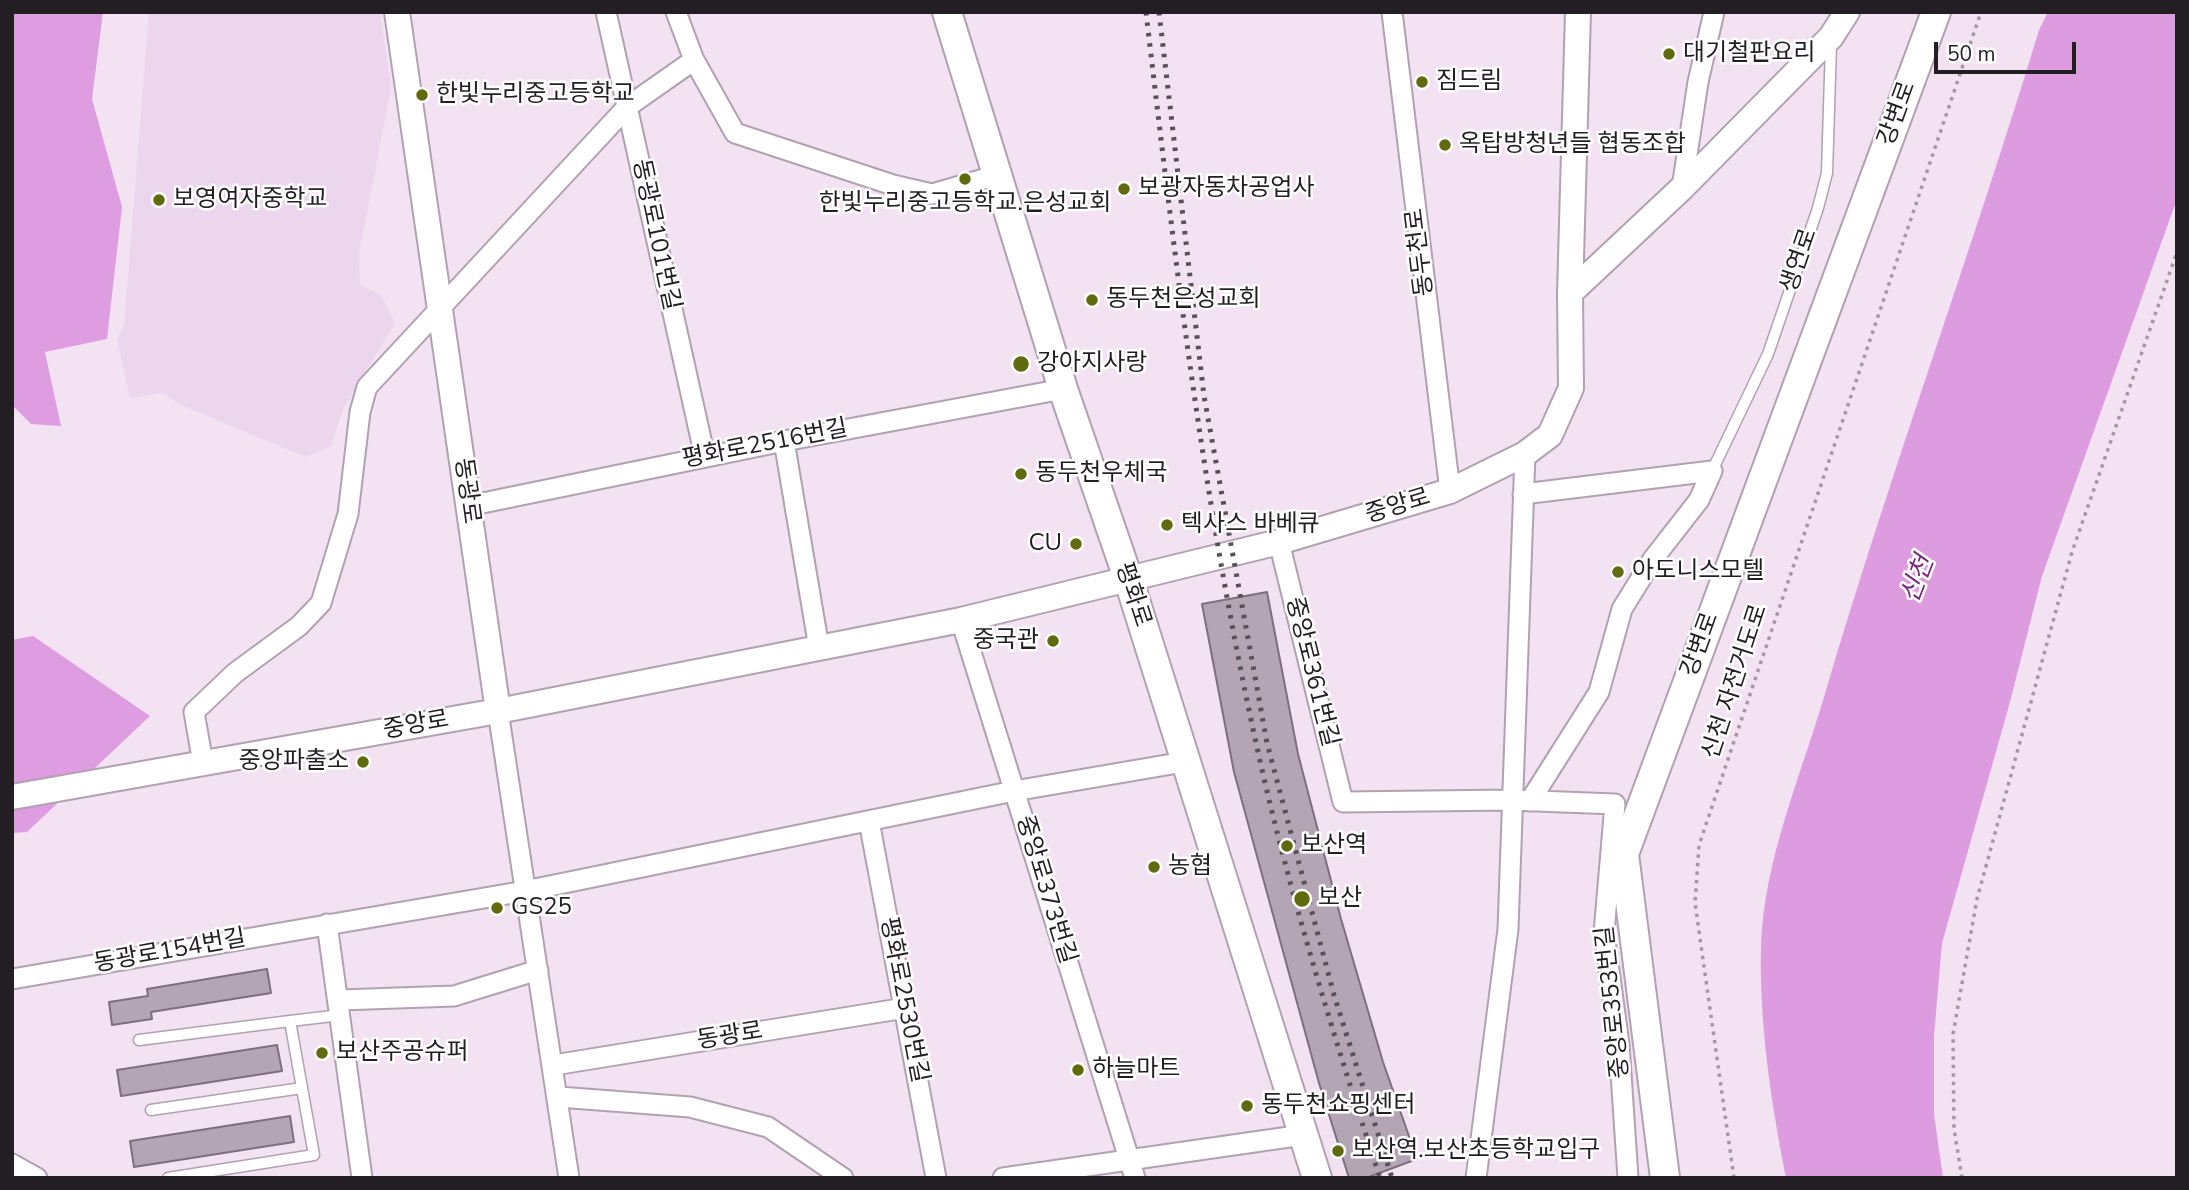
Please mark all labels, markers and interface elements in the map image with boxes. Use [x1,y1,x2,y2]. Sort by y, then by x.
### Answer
scale bar [1937,28,2079,72]
place label: 대기철판요리 [1683,40,1815,68]
text: 50 m [1947,40,1996,68]
marker: 대기철판요리 [1661,46,1677,62]
place label: 짐드림 [1436,68,1502,96]
marker: 짐드림 [1414,74,1430,90]
street label: 강변로 [1873,78,1923,150]
place label: 한빛누리중고등학교 [436,81,635,109]
marker: 한빛누리중고등학교 [414,87,430,103]
place label: 옥탑방청년들 협동조합 [1459,131,1686,159]
marker: 옥탑방청년들 협동조합 [1437,137,1453,153]
street label: 동광로101번길 [625,157,685,313]
marker: 한빛누리중고등학교.은성교회 [957,171,973,187]
place label: 보광자동차공업사 [1138,175,1315,203]
marker: 보광자동차공업사 [1116,181,1132,197]
place label: 보영여자중학교 [173,186,328,214]
place label: 한빛누리중고등학교.은성교회 [819,190,1111,218]
marker: 보영여자중학교 [151,192,167,208]
street label: 동두천로 [1401,206,1441,298]
street label: 생연로 [1776,225,1824,297]
place label: 동두천은성교회 [1106,286,1261,314]
marker: 동두천은성교회 [1084,292,1100,308]
place label: 강아지사랑 [1037,350,1147,378]
marker: 강아지사랑 [1011,354,1031,374]
street label: 평화로2516번길 [680,415,850,475]
street label: 동광로 [447,456,485,526]
place label: 동두천우체국 [1035,460,1167,488]
marker: 동두천우체국 [1013,466,1029,482]
street label: 중앙로 [1362,484,1434,530]
place label: 텍사스 바베큐 [1181,511,1320,539]
marker: 텍사스 바베큐 [1159,517,1175,533]
place label: CU [1028,530,1062,558]
marker: CU [1068,536,1084,552]
water label: 신천 [1896,552,1942,608]
place label: 아도니스모텔 [1632,558,1764,586]
street label: 평화로 [1108,559,1156,631]
marker: 아도니스모텔 [1610,564,1626,580]
street label: 중앙로361번길 [1278,594,1344,750]
street label: 신천 자전거도로 [1697,601,1775,763]
street label: 강변로 [1676,609,1726,681]
place label: 중국관 [973,627,1039,655]
marker: 중국관 [1045,633,1061,649]
street label: 중앙로 [381,706,451,746]
place label: 중앙파출소 [239,748,349,776]
marker: 중앙파출소 [355,754,371,770]
street label: 중앙로373번길 [1009,812,1081,968]
place label: 보산역 [1301,832,1367,860]
marker: 보산역 [1279,838,1295,854]
place label: 농협 [1168,853,1212,881]
marker: 농협 [1146,859,1162,875]
place label: 보산 [1318,885,1362,913]
marker: 보산 [1292,889,1312,909]
place label: GS25 [511,894,572,922]
marker: GS25 [489,900,505,916]
street label: 평화로2530번길 [873,915,933,1085]
street label: 동광로154번길 [92,924,248,980]
street label: 중앙로353번길 [1592,924,1636,1080]
street label: 동광로 [695,1018,765,1056]
place label: 보산주공슈퍼 [336,1039,468,1067]
marker: 보산주공슈퍼 [314,1045,330,1061]
place label: 하늘마트 [1092,1056,1180,1084]
marker: 하늘마트 [1070,1062,1086,1078]
place label: 동두천쇼핑센터 [1261,1092,1416,1120]
marker: 동두천쇼핑센터 [1239,1098,1255,1114]
place label: 보산역.보산초등학교입구 [1352,1137,1600,1165]
marker: 보산역.보산초등학교입구 [1330,1143,1346,1159]

